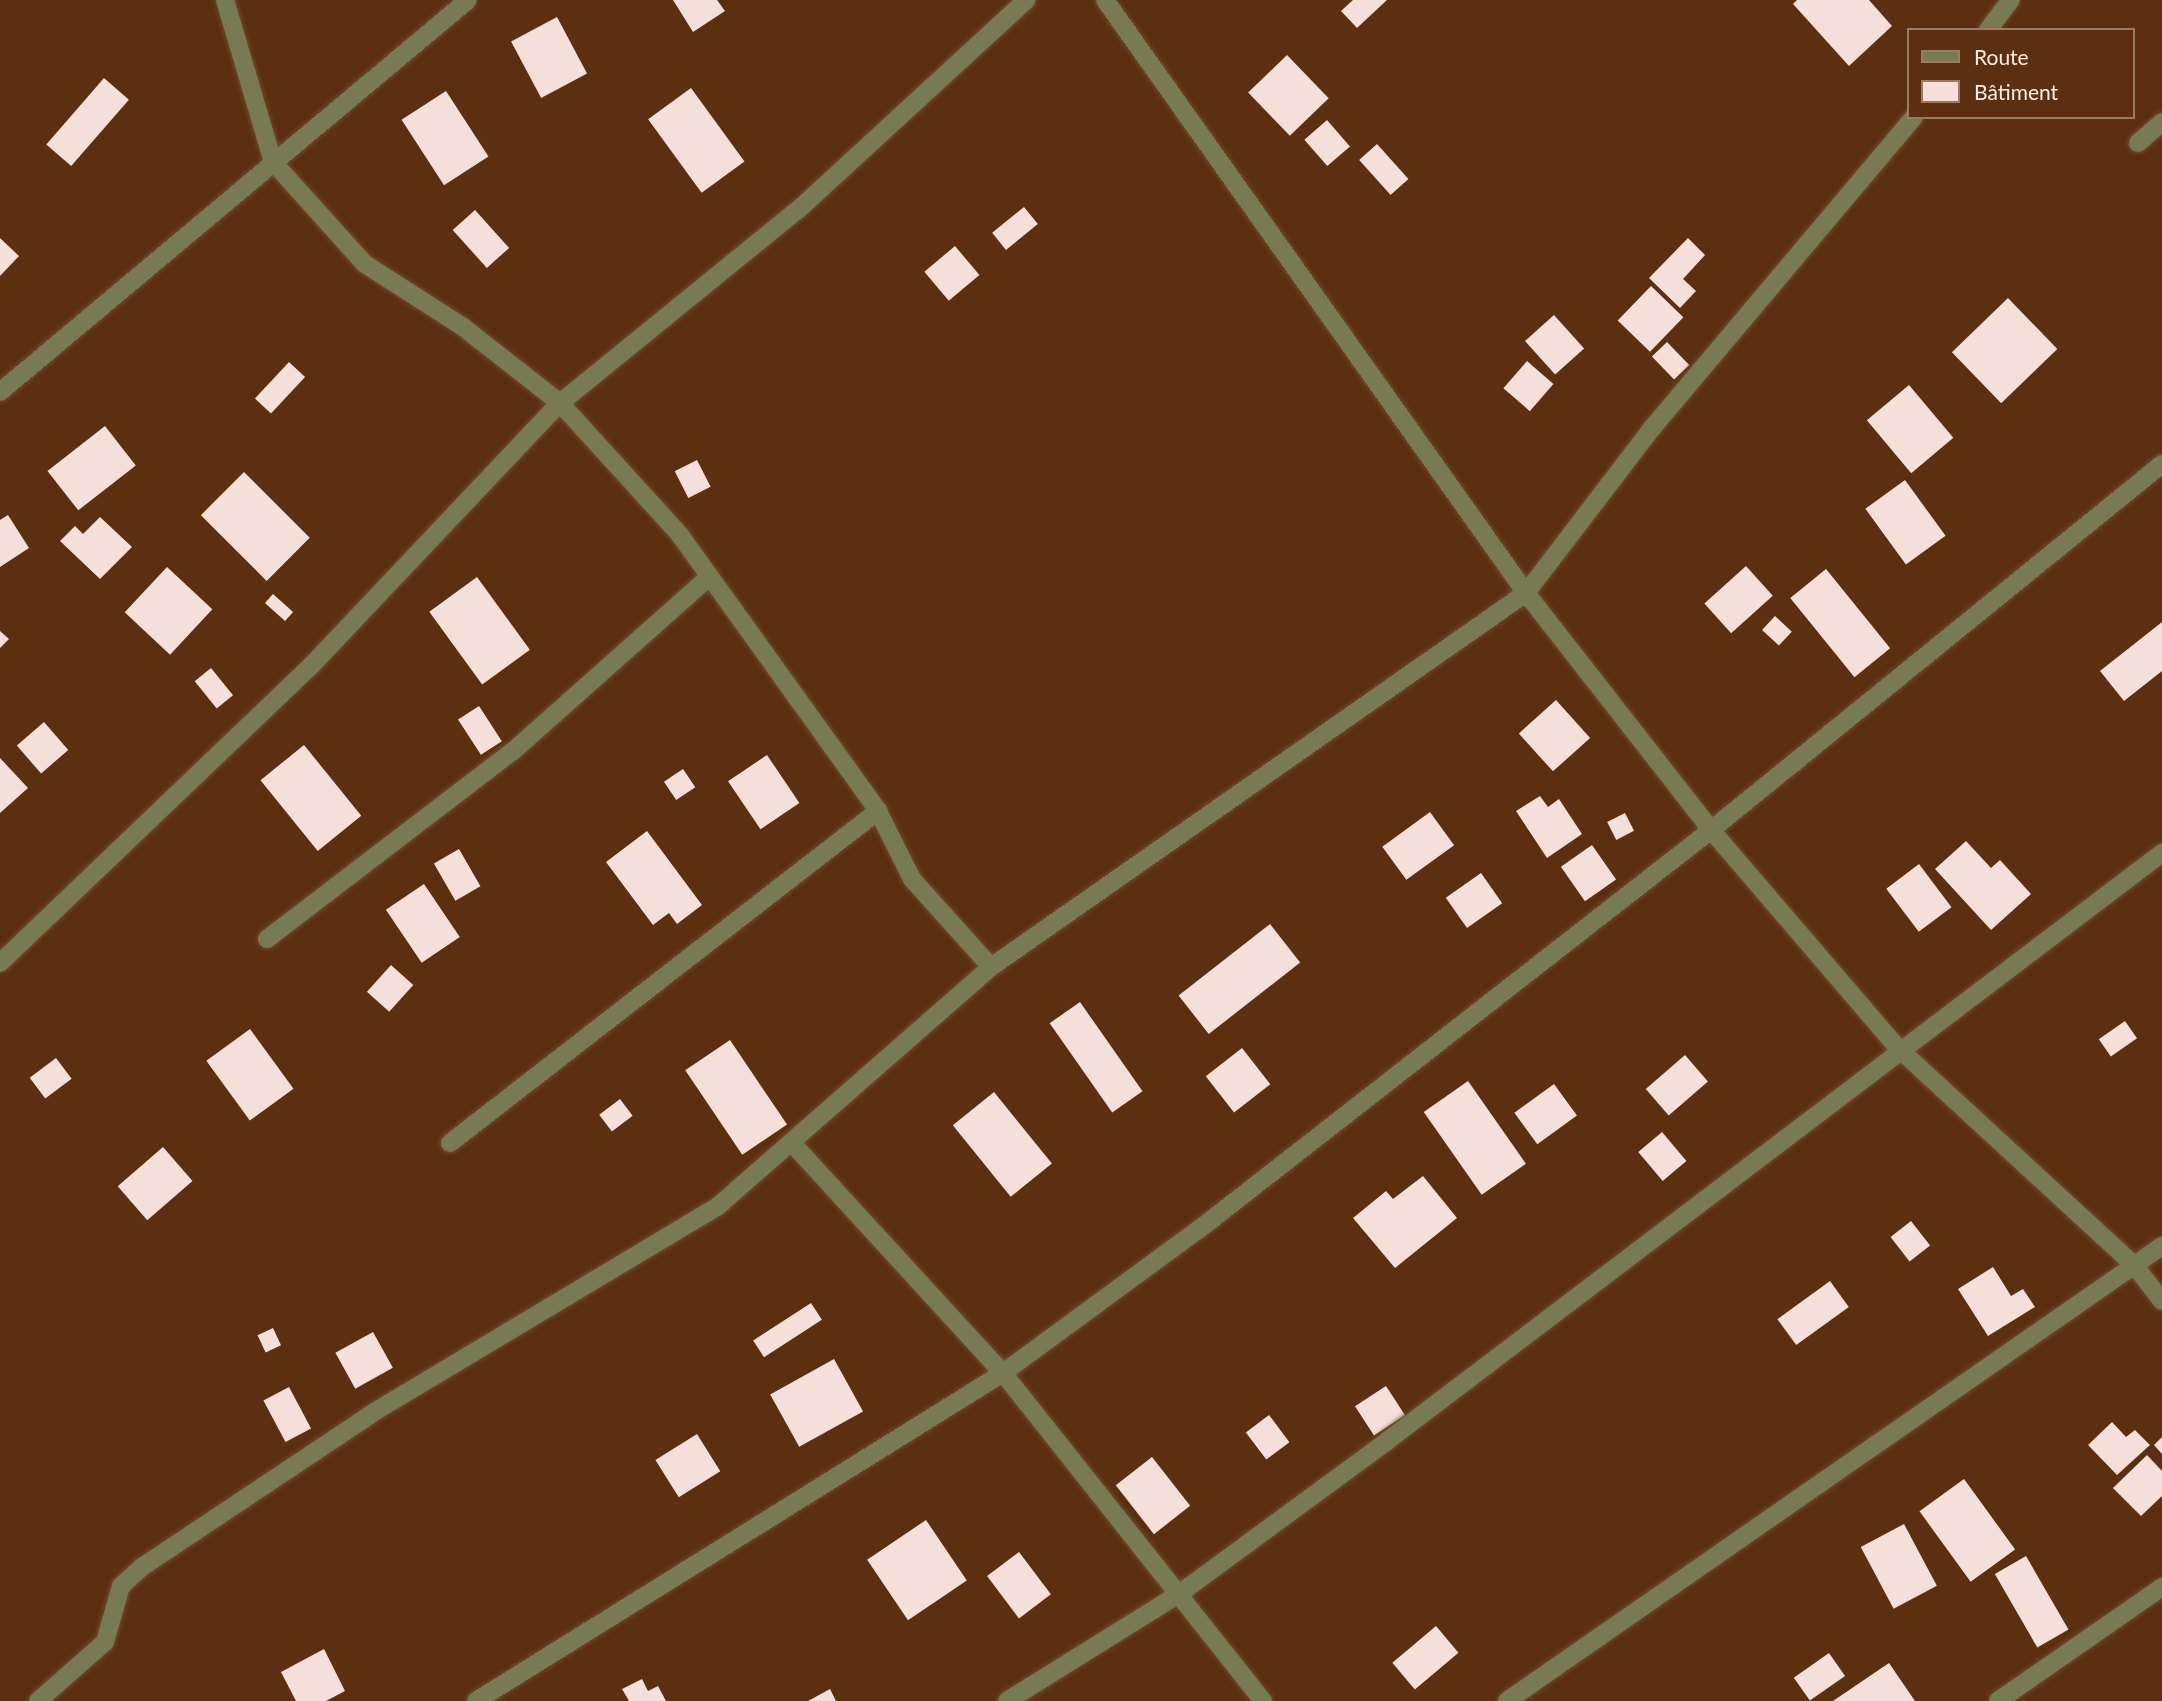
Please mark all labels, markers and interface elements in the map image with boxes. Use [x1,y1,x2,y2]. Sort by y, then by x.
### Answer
legend [1906,28,2134,119]
text: Route [1974,44,2029,69]
text: Bâtiment [1974,79,2058,104]

